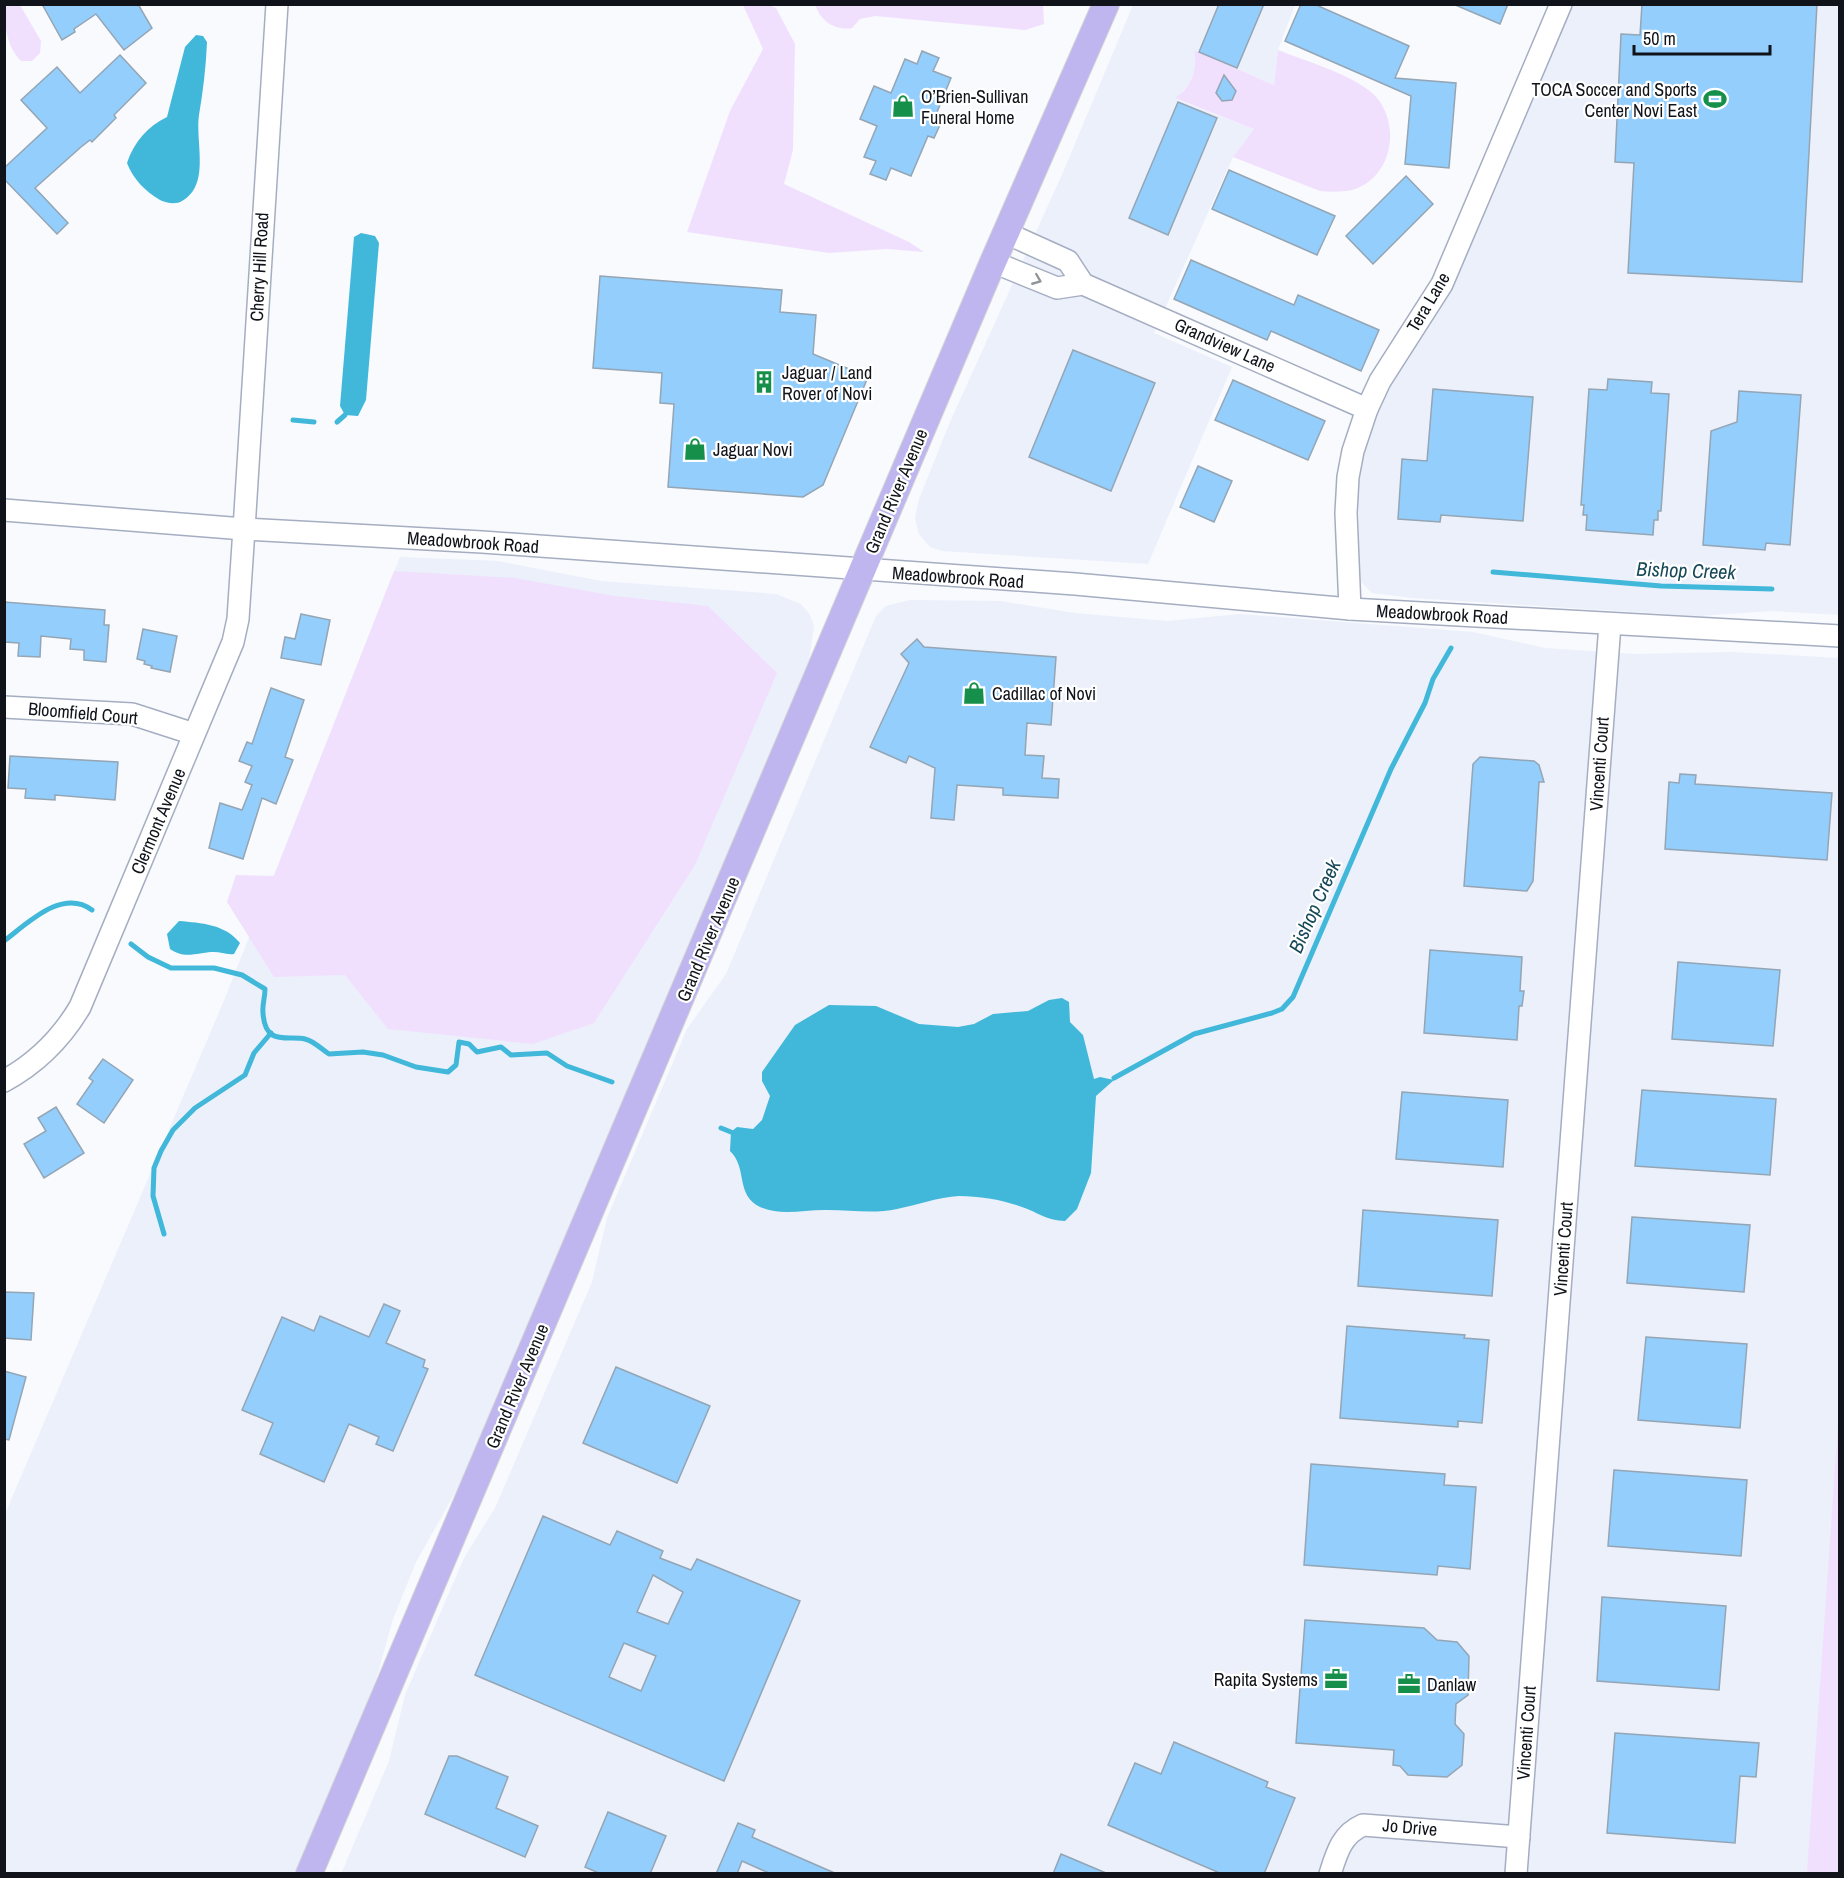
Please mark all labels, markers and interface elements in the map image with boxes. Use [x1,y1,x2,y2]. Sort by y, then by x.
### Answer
scale bar [1634,18,1770,56]
text: 50 m [1643,26,1676,51]
place label: TOCA Soccer and Sports Center Novi East [1532,77,1697,123]
place label: O’Brien-Sullivan Funeral Home [921,84,1028,130]
sports icon: TOCA Soccer and Sports Center Novi East [1702,86,1728,112]
shop icon: O’Brien-Sullivan Funeral Home [890,93,916,119]
street label: Cherry Hill Road [244,212,274,322]
street label: Tera Lane [1400,267,1456,337]
one-way arrow [1031,273,1042,285]
street label: Grandview Lane [1170,312,1280,378]
place label: Jaguar / Land Rover of Novi [782,360,872,406]
building icon: Jaguar / Land Rover of Novi [751,369,777,395]
street label: Grand River Avenue [858,425,934,557]
shop icon: Jaguar Novi [682,436,708,462]
place label: Jaguar Novi [713,437,793,462]
street label: Meadowbrook Road [406,525,540,559]
water label: Bishop Creek [1636,555,1737,585]
street label: Meadowbrook Road [891,560,1025,594]
street label: Meadowbrook Road [1375,598,1509,630]
shop icon: Cadillac of Novi [961,680,987,706]
place label: Cadillac of Novi [992,681,1096,706]
street label: Bloomfield Court [27,696,139,730]
street label: Vincenti Court [1583,716,1615,812]
street label: Clermont Avenue [124,764,192,878]
water label: Bishop Creek [1281,854,1347,957]
street label: Grand River Avenue [670,873,746,1005]
street label: Vincenti Court [1547,1201,1579,1297]
street label: Grand River Avenue [479,1320,555,1452]
office icon: Rapita Systems [1323,1666,1349,1692]
place label: Rapita Systems [1214,1667,1318,1692]
office icon: Danlaw [1396,1671,1422,1697]
place label: Danlaw [1427,1672,1477,1697]
street label: Vincenti Court [1510,1685,1542,1781]
street label: Jo Drive [1382,1812,1438,1842]

